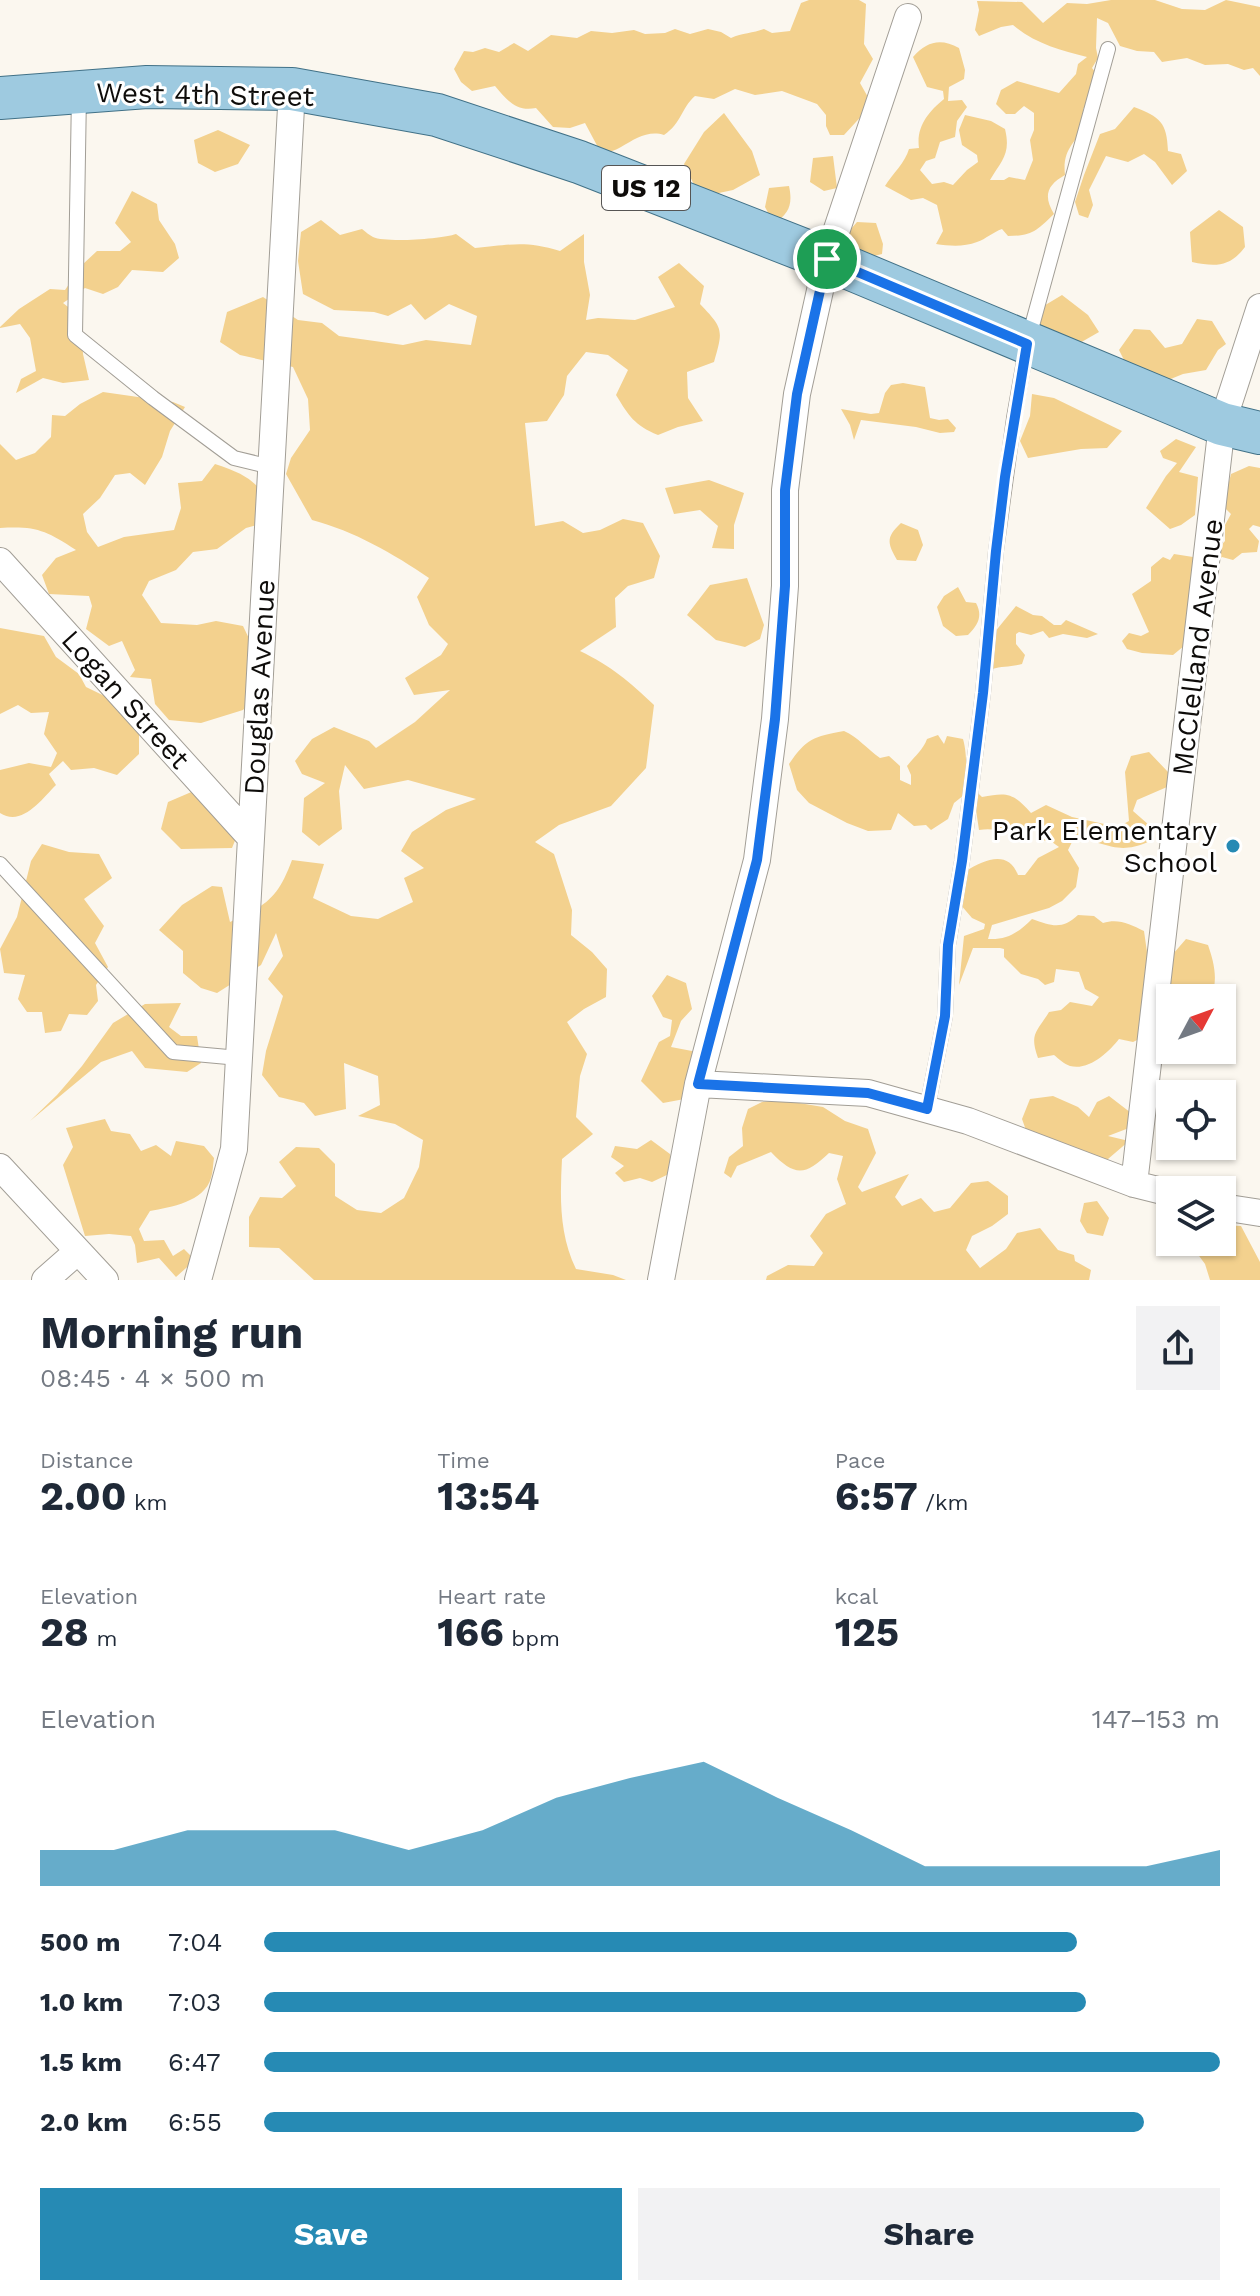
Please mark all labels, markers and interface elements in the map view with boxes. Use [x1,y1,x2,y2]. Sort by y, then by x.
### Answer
street label: West 4th Street [96,76,315,113]
road number: US 12 [602,166,690,210]
pin [793,225,861,293]
icon: arrive [805,237,849,281]
street label: McClelland Avenue [1165,517,1230,777]
street label: Douglas Avenue [237,578,282,796]
street label: Logan Street [55,623,197,776]
place label: Park Elementary School [992,814,1218,879]
marker: Park Elementary School [1224,837,1242,855]
north arrow [1156,984,1236,1064]
map controls [1156,984,1236,1256]
button: locate [1156,1080,1236,1160]
button: layers [1156,1176,1236,1256]
button: share [1136,1306,1220,1390]
text: Morning run [40,1307,303,1359]
text: 08:45 · 4 × 500 m [40,1363,265,1393]
text: Distance [40,1448,134,1473]
text: Time [437,1448,490,1473]
text: Pace [835,1448,886,1473]
text: 2.00 [40,1473,127,1520]
text: 13:54 [437,1473,540,1520]
text: 6:57 [835,1473,918,1520]
text: km [127,1490,168,1515]
text: /km [918,1490,968,1515]
text: Elevation [40,1584,138,1609]
text: Heart rate [437,1584,546,1609]
text: kcal [835,1584,878,1609]
text: 28 [40,1609,89,1656]
text: 166 [437,1609,504,1656]
text: 125 [835,1609,899,1656]
text: m [89,1626,117,1651]
text: bpm [504,1626,560,1651]
text: Elevation [40,1704,156,1734]
text: 147–153 m [1092,1704,1220,1734]
text: 500 m [40,1927,121,1957]
text: 7:04 [168,1927,222,1957]
text: 1.0 km [40,1987,123,2017]
text: 7:03 [168,1987,221,2017]
text: 1.5 km [40,2047,122,2077]
text: 6:47 [168,2047,221,2077]
text: 2.0 km [40,2107,128,2137]
text: 6:55 [168,2107,222,2137]
button: Save [40,2188,622,2280]
button: Share [638,2188,1220,2280]

